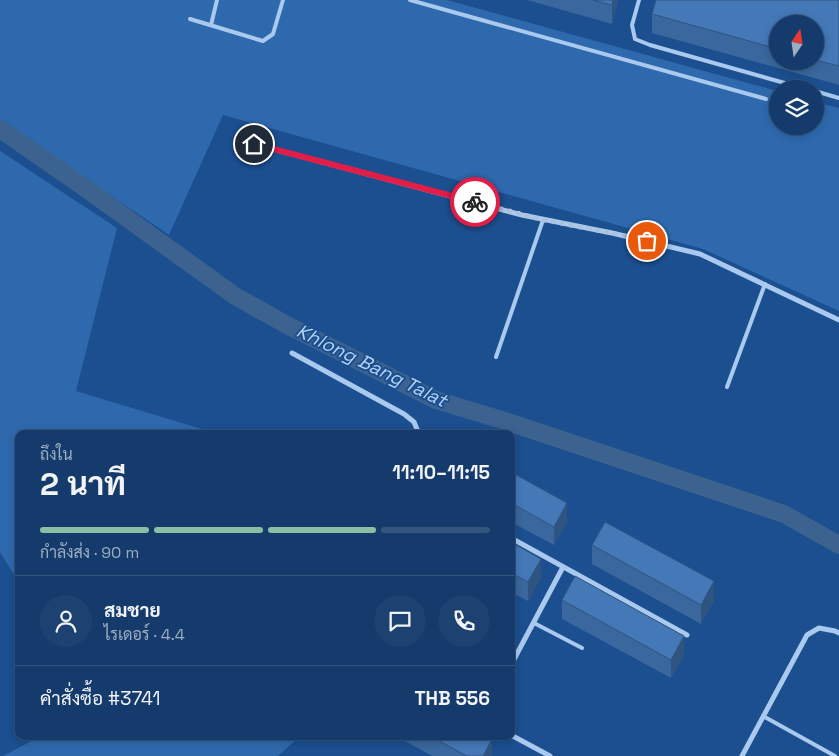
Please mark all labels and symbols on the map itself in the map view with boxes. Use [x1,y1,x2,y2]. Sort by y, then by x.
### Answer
north arrow [769,15,824,70]
pin [233,123,275,165]
courier [450,177,500,227]
pin [626,220,668,262]
water label: Khlong Bang Talat [292,318,453,414]

